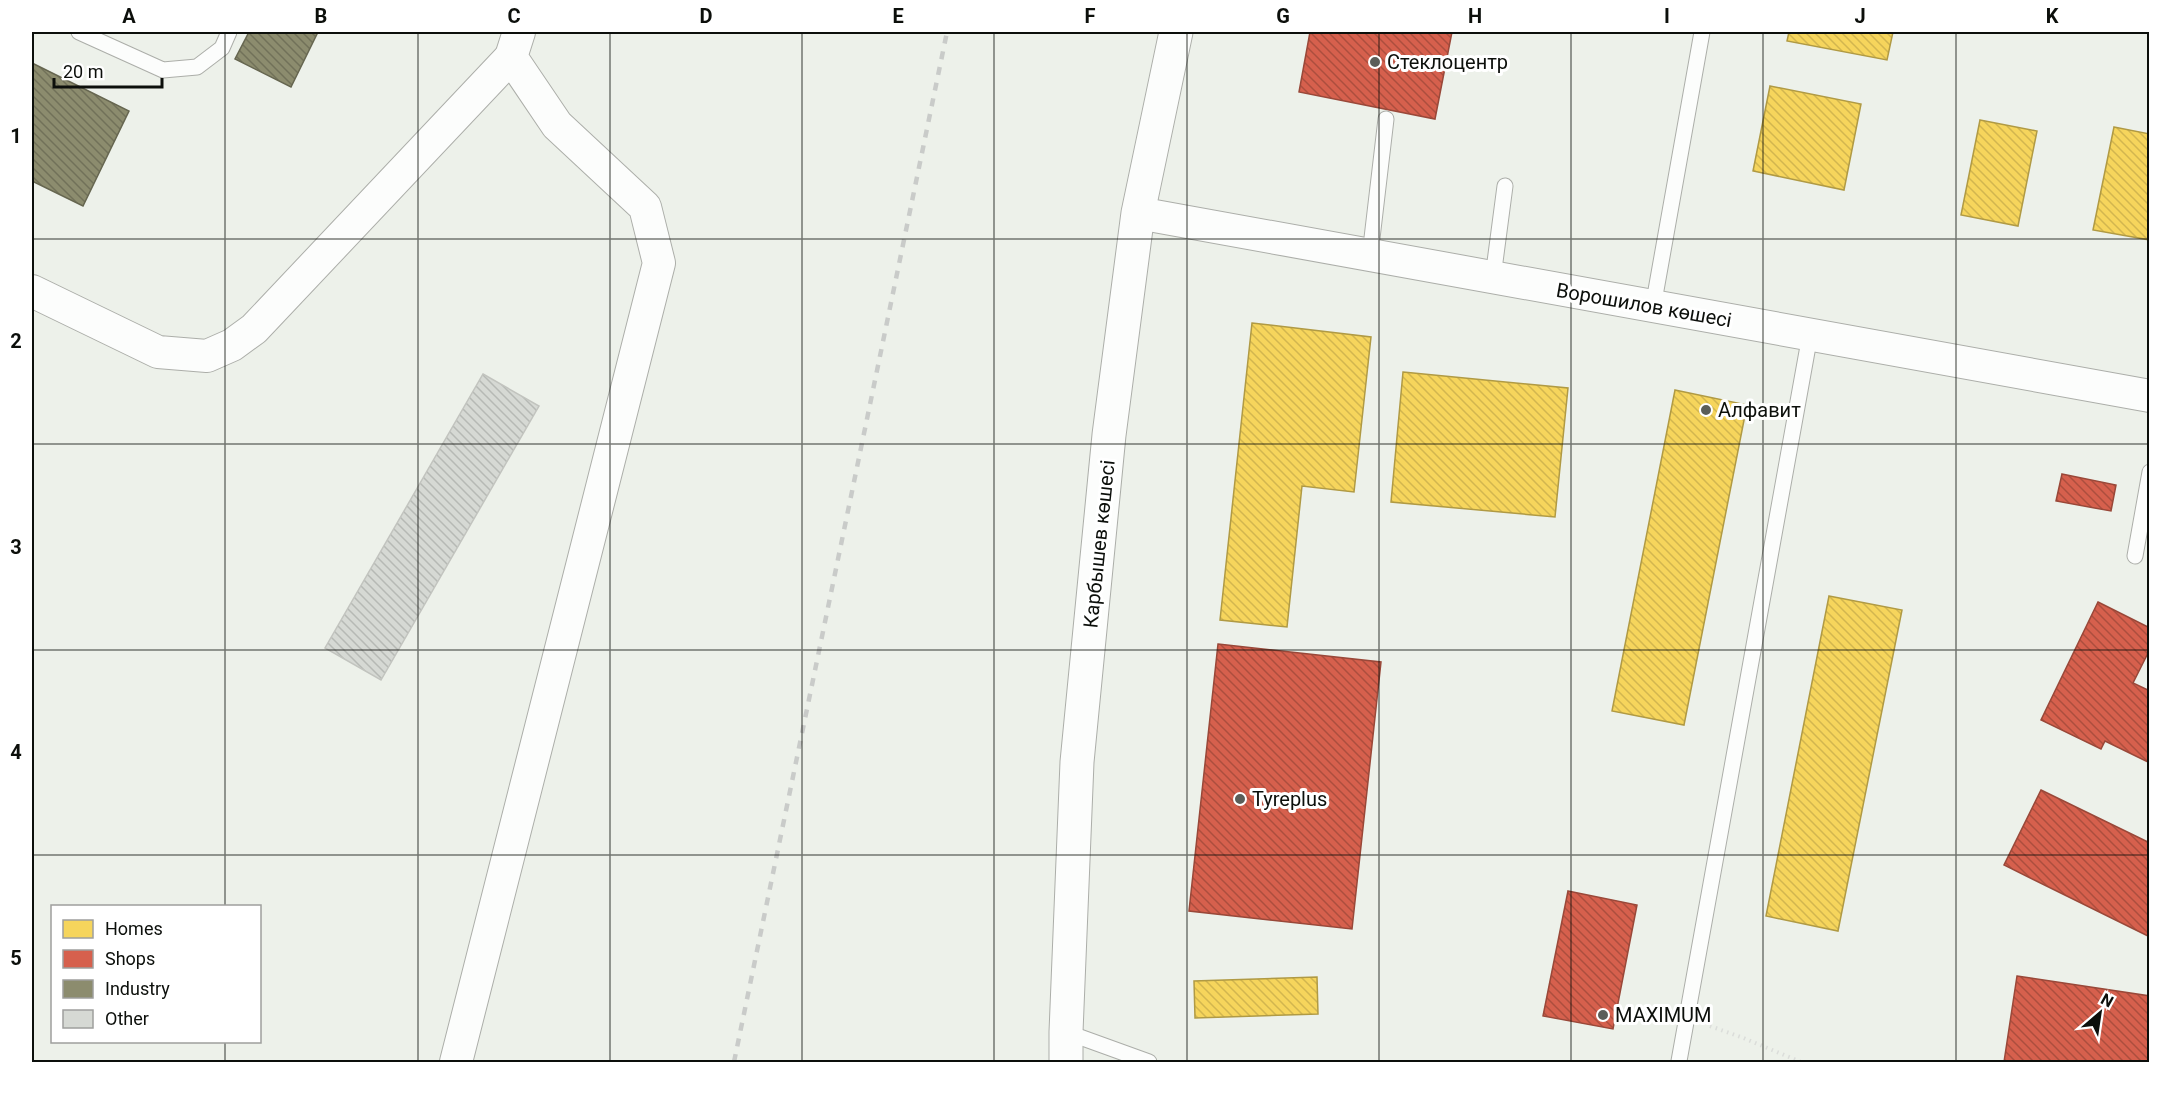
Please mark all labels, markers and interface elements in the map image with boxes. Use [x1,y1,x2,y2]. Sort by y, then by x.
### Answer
text: A [122,4,136,28]
text: B [315,4,327,28]
text: C [507,4,521,28]
text: D [700,4,713,28]
text: E [892,4,904,28]
text: F [1085,4,1096,28]
text: G [1276,4,1290,28]
text: H [1468,4,1482,28]
text: I [1664,4,1670,28]
text: J [1854,4,1866,28]
text: K [2046,4,2059,28]
place label: Стеклоцентр [1387,50,1508,74]
scale bar [54,51,162,89]
marker: Стеклоцентр [1368,55,1382,69]
text: 20 m [63,61,103,82]
text: 1 [10,124,22,148]
street label: Ворошилов көшесі [1554,278,1734,332]
text: 2 [10,329,22,353]
place label: Алфавит [1718,398,1801,422]
marker: Алфавит [1699,403,1713,417]
street label: Карбышев көшесі [1078,459,1120,629]
text: 3 [10,535,22,559]
text: 4 [10,740,22,764]
place label: Tyreplus [1252,787,1327,811]
marker: Tyreplus [1233,792,1247,806]
legend [51,905,261,1043]
text: Homes [105,918,163,939]
text: 5 [10,946,22,970]
text: Shops [105,948,155,969]
text: Industry [105,978,170,999]
north arrow [2070,983,2130,1043]
text: N [2097,989,2117,1011]
place label: MAXIMUM [1615,1003,1712,1027]
text: Other [105,1008,149,1029]
marker: MAXIMUM [1596,1008,1610,1022]

